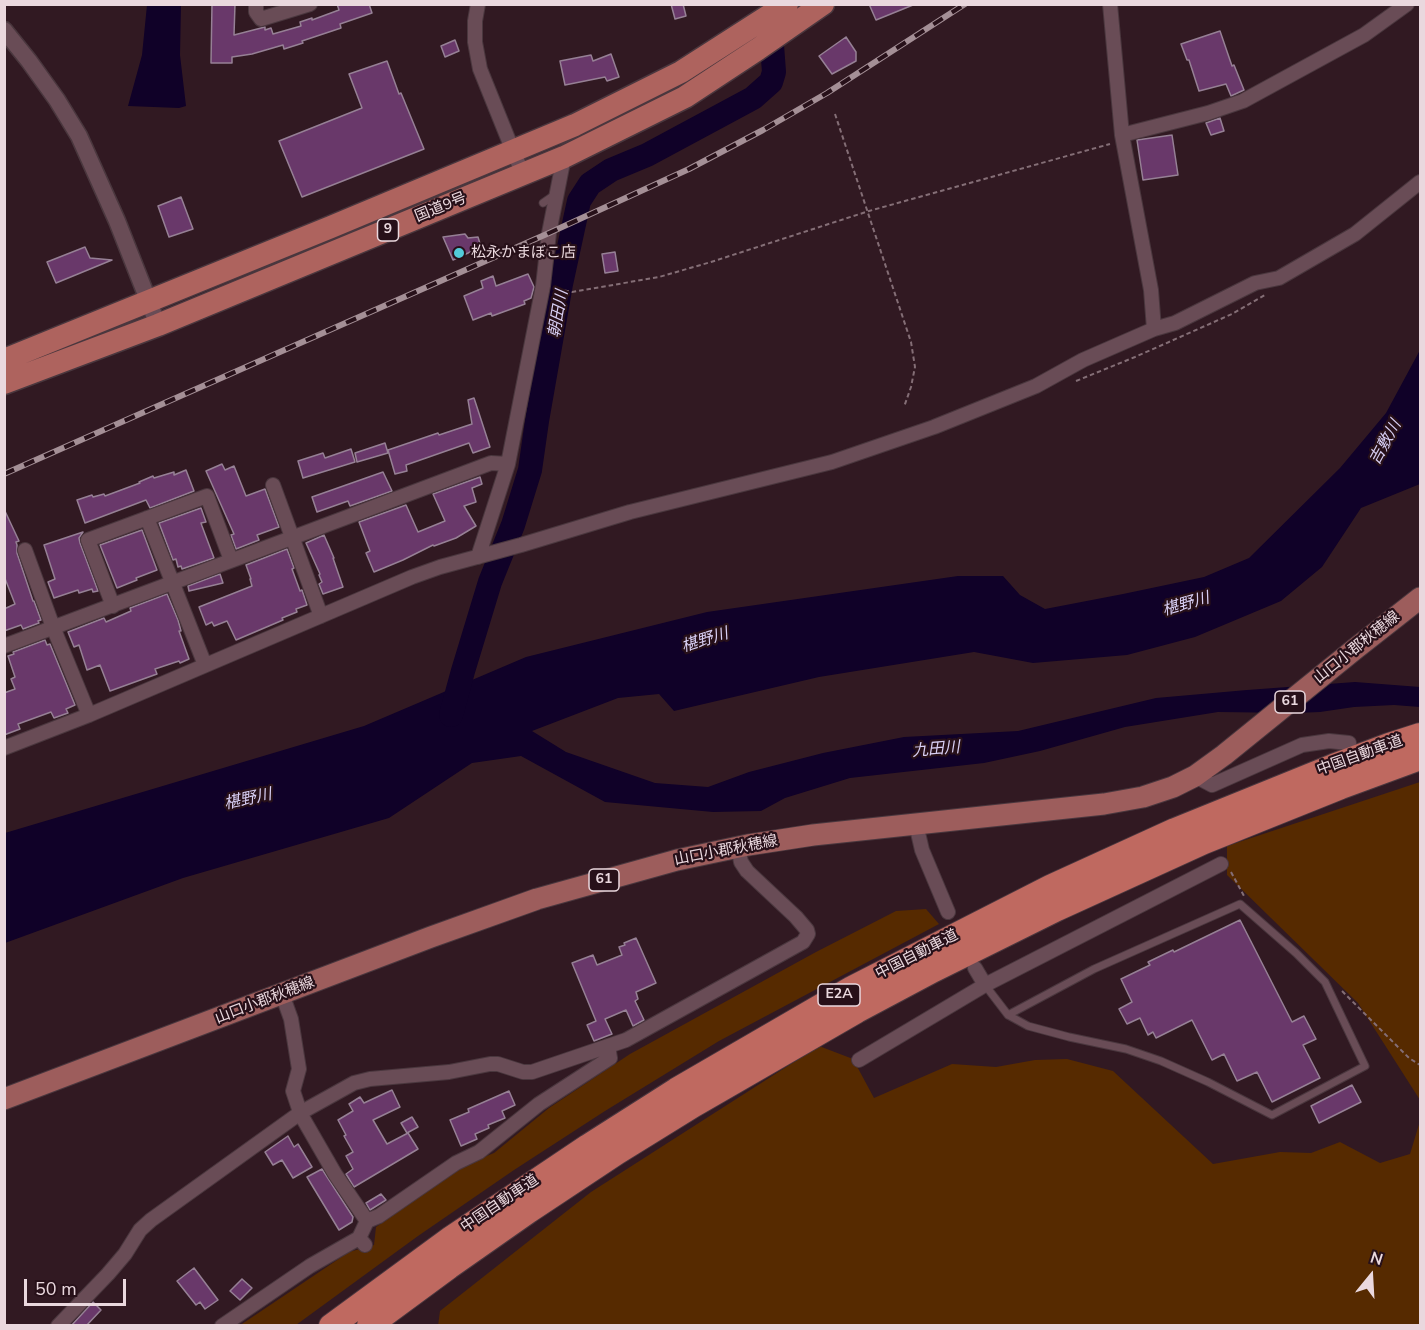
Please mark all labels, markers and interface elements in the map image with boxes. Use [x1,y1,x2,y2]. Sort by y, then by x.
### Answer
street label: 国道9号 [413,190,469,226]
road number: 9 [378,219,398,241]
place label: 松永かまぼこ店 [471,244,576,262]
marker: 松永かまぼこ店 [452,246,466,260]
water label: 朝田川 [545,289,573,339]
water label: 吉敷川 [1366,417,1406,469]
water label: 椹野川 [1160,589,1212,621]
street label: 山口小郡秋穂線 [1311,608,1403,688]
water label: 椹野川 [679,625,731,657]
road number: 61 [1275,691,1305,713]
street label: 中国自動車道 [1315,732,1405,780]
water label: 九田川 [911,738,961,762]
water label: 椹野川 [223,786,273,814]
street label: 山口小郡秋穂線 [673,832,779,870]
road number: 61 [589,869,619,891]
street label: 中国自動車道 [873,927,961,983]
street label: 山口小郡秋穂線 [213,974,317,1028]
road number: E2A [818,984,860,1006]
street label: 中国自動車道 [458,1171,542,1237]
north arrow [1341,1246,1401,1306]
text: N [1367,1247,1386,1271]
scale bar [27,1267,129,1305]
text: 50 m [35,1277,77,1301]

